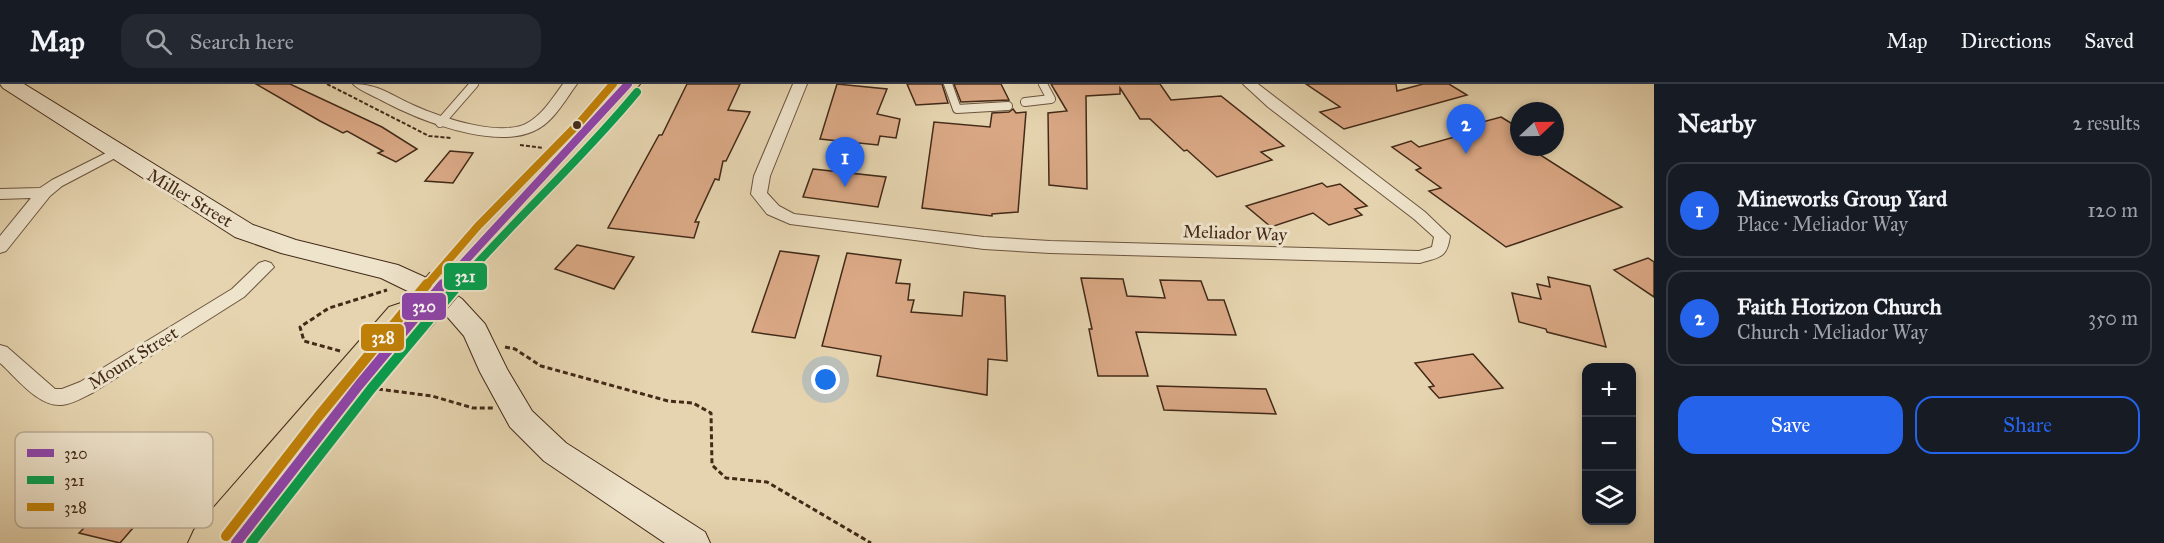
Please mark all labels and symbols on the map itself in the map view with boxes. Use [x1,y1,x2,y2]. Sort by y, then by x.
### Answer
north arrow [1510,102,1564,156]
pin: 2 [1446,104,1486,154]
unlabelled marker [571,119,583,131]
pin: 1 [826,138,864,187]
street label: Miller Street [143,164,237,232]
street label: Meliador Way [1183,220,1288,246]
line badge: 321 [443,262,488,291]
text: 321 [455,267,476,287]
line badge: 320 [401,292,447,321]
text: 320 [412,297,436,317]
street label: Mount Street [84,321,183,394]
line badge: 328 [360,323,405,352]
text: 328 [372,328,394,348]
your location [811,365,840,394]
legend [15,432,213,528]
text: 320 [64,444,88,463]
text: 321 [64,471,85,490]
text: 328 [64,498,87,517]

